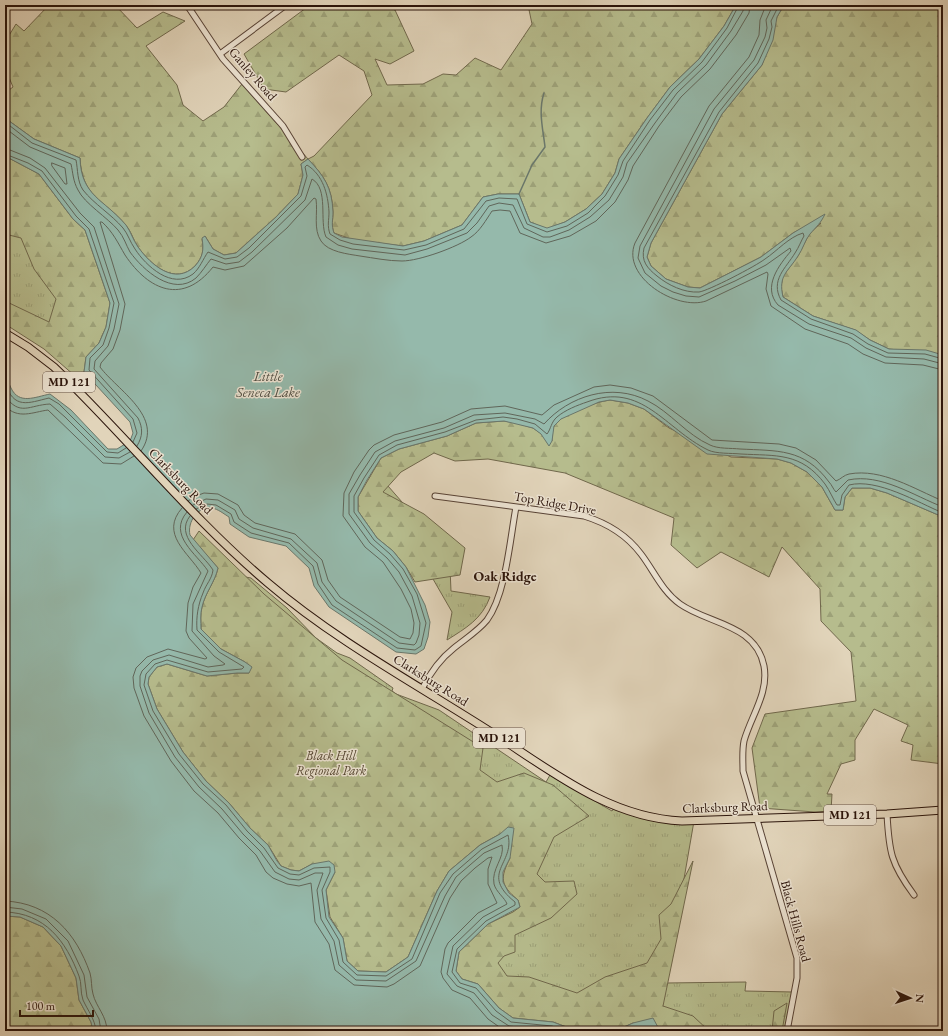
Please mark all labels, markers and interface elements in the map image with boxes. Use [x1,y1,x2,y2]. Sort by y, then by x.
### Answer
street label: Ganley Road [225,44,281,105]
water label: Little Seneca Lake [235,367,300,401]
road number: MD 121 [43,372,95,392]
street label: Clarksburg Road [145,444,217,518]
street label: Top Ridge Drive [513,487,597,519]
district label: Oak Ridge [474,567,537,585]
street label: Clarksburg Road [390,650,472,710]
road number: MD 121 [473,728,525,748]
park label: Black Hill Regional Park [296,747,366,779]
street label: Clarksburg Road [682,797,768,817]
road number: MD 121 [824,805,876,825]
street label: Black Hills Road [777,878,815,964]
north arrow [890,978,930,1018]
scale bar [20,992,93,1018]
text: N [913,994,927,1003]
text: 100 m [26,998,56,1014]

